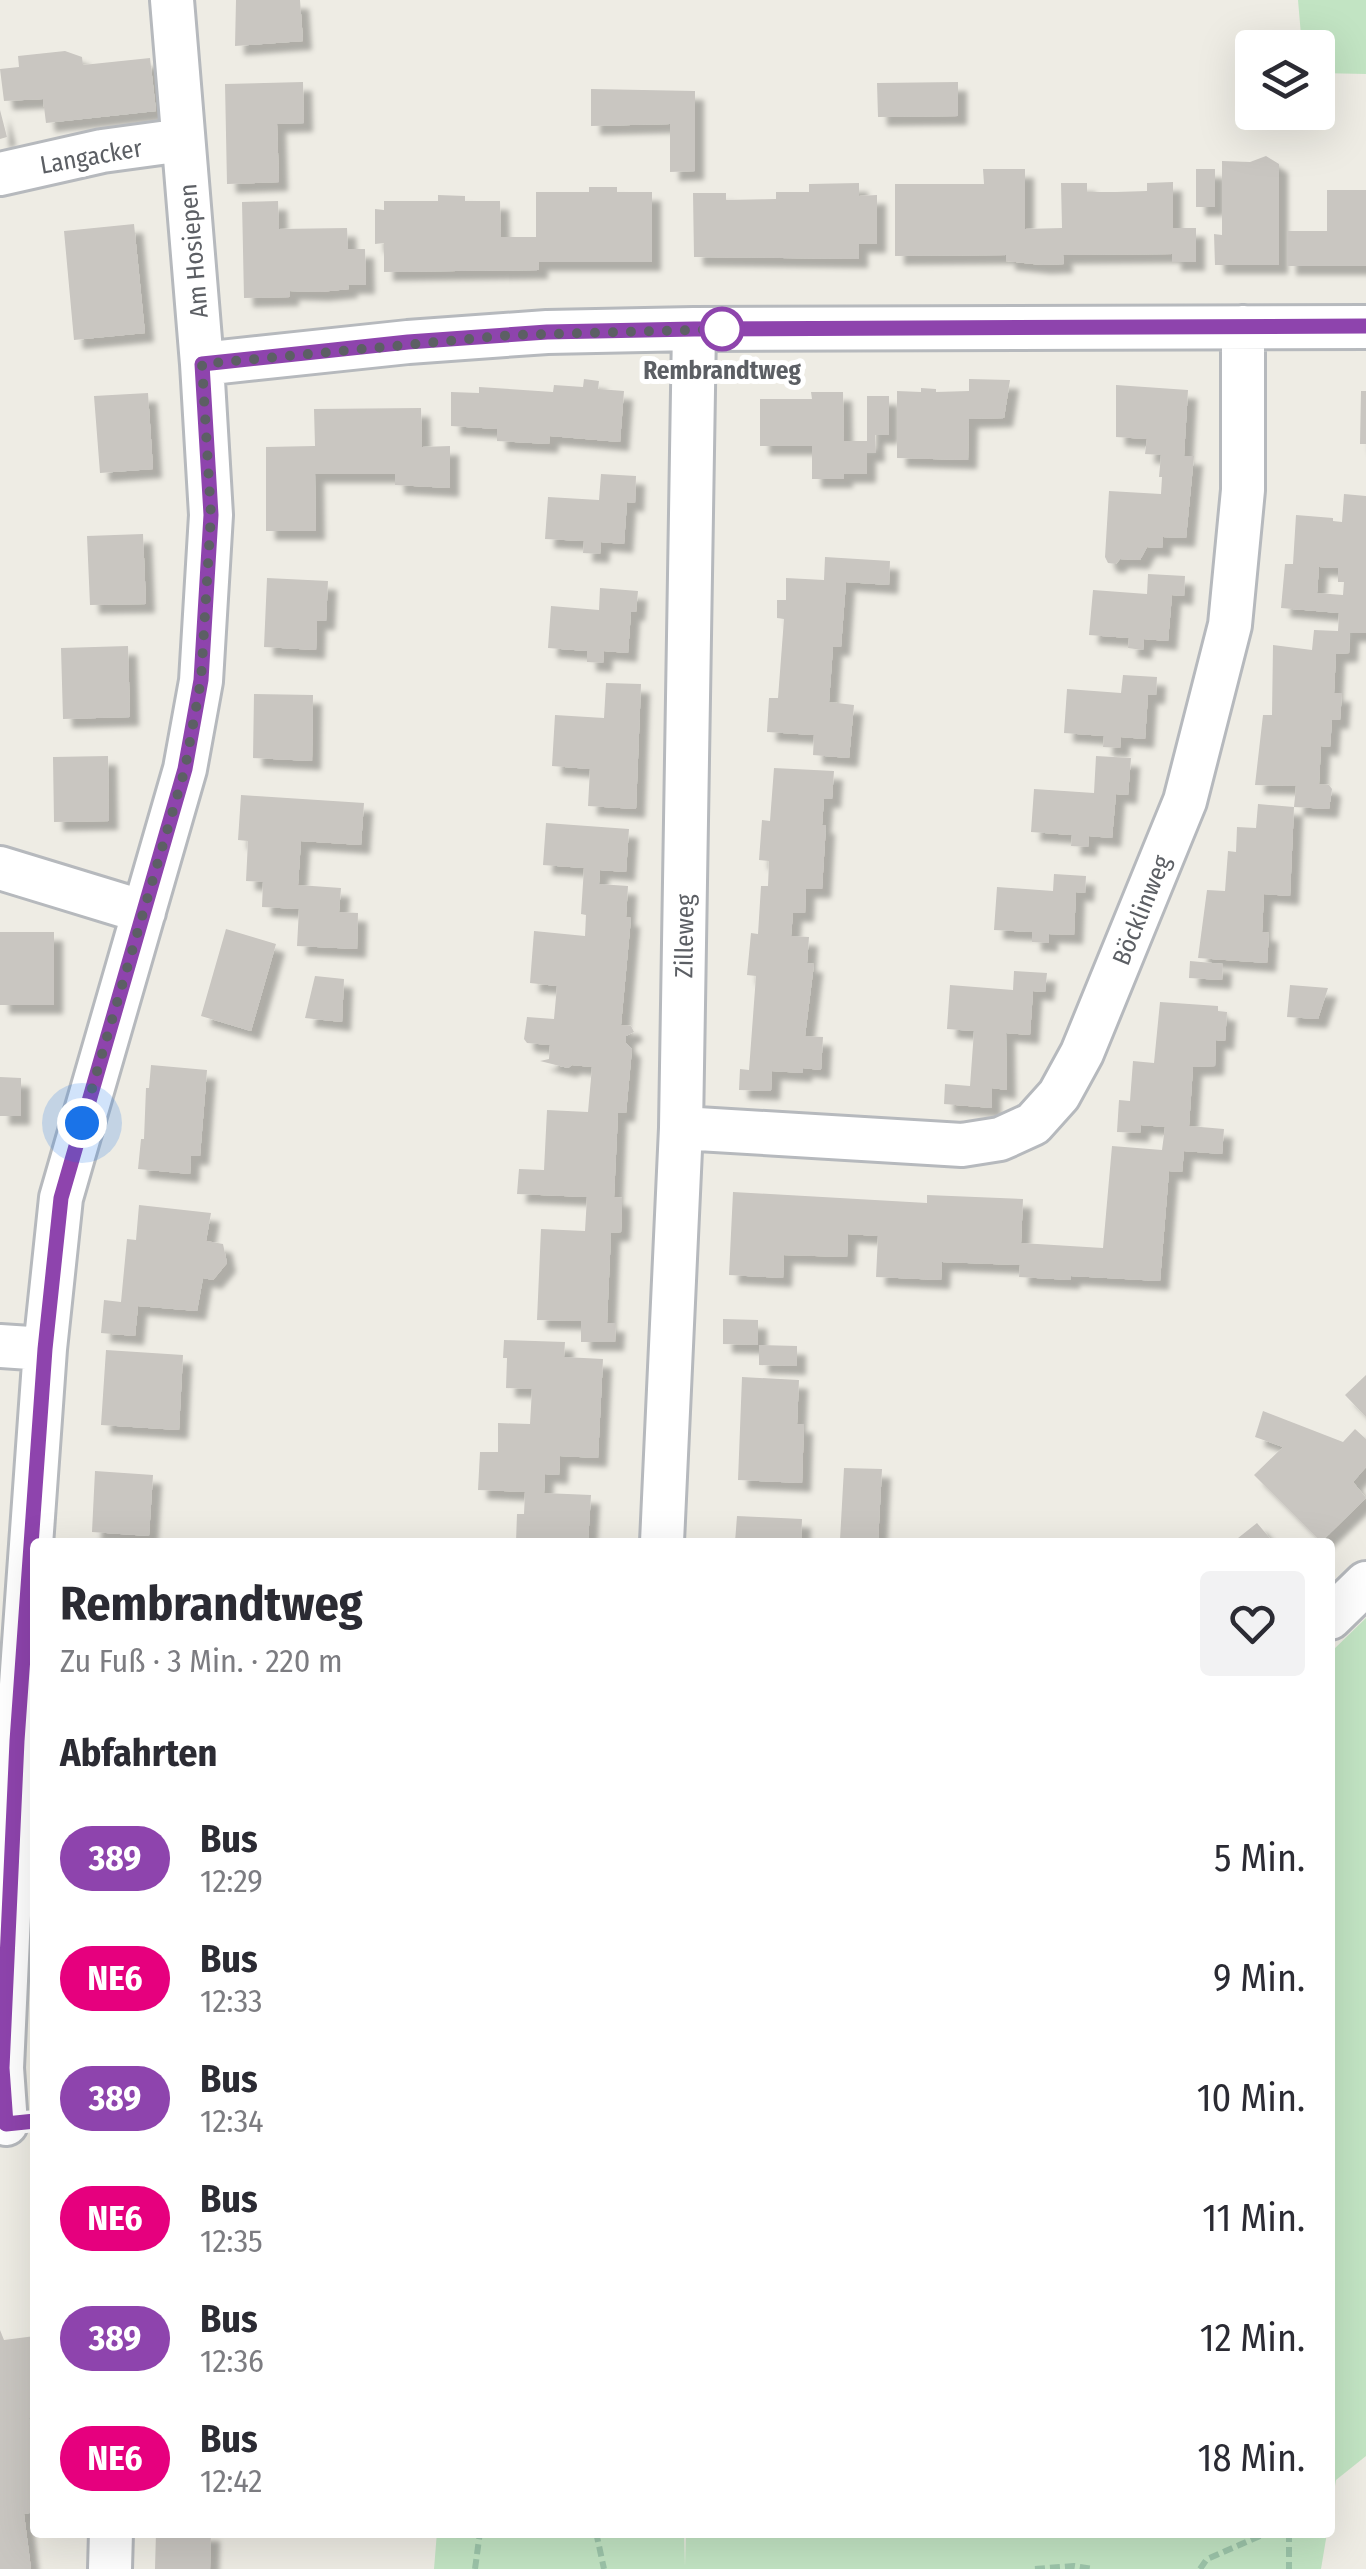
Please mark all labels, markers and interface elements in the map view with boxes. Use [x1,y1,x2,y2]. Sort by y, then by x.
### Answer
map controls [1235,30,1335,130]
button: layers [1235,30,1335,130]
street label: Langacker [38,133,145,181]
street label: Am Hosiepen [173,183,215,319]
marker: Rembrandtweg [701,308,743,350]
place label: Rembrandtweg [643,356,801,386]
street label: Böcklinweg [1106,851,1178,970]
street label: Zilleweg [669,894,701,978]
your location [57,1098,107,1148]
button: heart [1200,1571,1305,1676]
text: Rembrandtweg [60,1575,363,1633]
text: Zu Fuß · 3 Min. · 220 m [60,1642,343,1680]
text: Abfahrten [60,1730,218,1776]
text: Bus [200,1816,258,1862]
text: 5 Min. [1214,1835,1305,1881]
text: 389 [89,1837,141,1879]
text: 12:29 [200,1862,263,1900]
text: Bus [200,1936,258,1982]
text: 9 Min. [1213,1955,1305,2001]
text: NE6 [87,1957,143,1999]
text: 12:33 [200,1982,263,2020]
text: Bus [200,2056,258,2102]
text: 10 Min. [1197,2075,1305,2121]
text: 389 [89,2077,141,2119]
text: 12:34 [200,2102,263,2140]
text: Bus [200,2176,258,2222]
text: 11 Min. [1202,2195,1305,2241]
text: NE6 [87,2197,143,2239]
text: 12:35 [200,2222,263,2260]
text: Bus [200,2296,258,2342]
text: 12 Min. [1200,2315,1305,2361]
text: 389 [89,2317,141,2359]
text: 12:36 [200,2342,264,2380]
text: Bus [200,2416,258,2462]
text: 18 Min. [1198,2435,1305,2481]
text: NE6 [87,2437,143,2479]
text: 12:42 [200,2462,262,2500]

